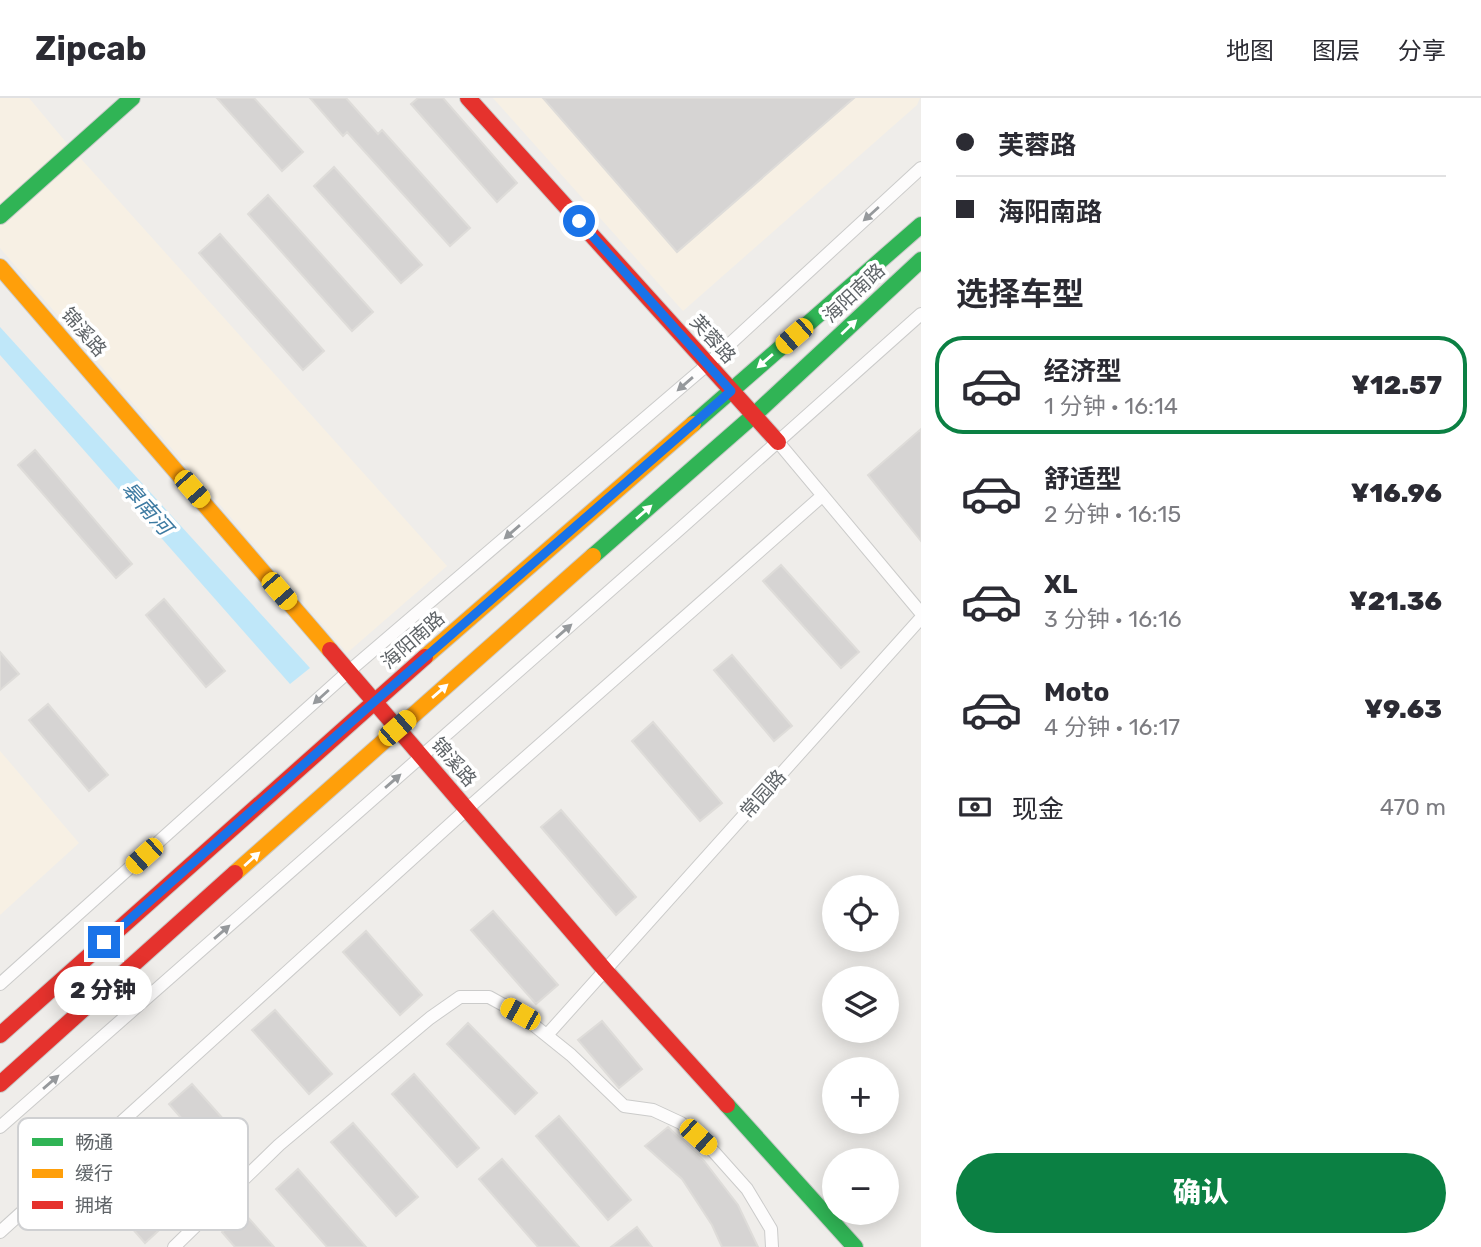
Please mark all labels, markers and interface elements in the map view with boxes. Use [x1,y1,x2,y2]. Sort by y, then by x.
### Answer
text: Zipcab [35,29,146,68]
text: 地图 [1226,37,1274,65]
text: 图层 [1312,37,1360,65]
text: 分享 [1398,37,1446,65]
text: 芙蓉路 [998,130,1076,161]
text: 海阳南路 [998,197,1102,228]
route start [563,205,595,237]
one-way arrow [862,206,880,222]
street label: 海阳南路 [818,259,890,327]
text: 选择车型 [956,275,1084,313]
street label: 锦溪路 [57,303,111,361]
street label: 芙蓉路 [685,310,741,368]
car [772,314,817,358]
one-way arrow [840,319,857,335]
one-way arrow [757,353,774,368]
icon: car [960,354,1023,417]
text: 经济型 [1044,356,1122,387]
text: ¥12.57 [1351,370,1442,401]
one-way arrow [676,376,693,391]
text: 1 分钟 · 16:14 [1044,392,1178,420]
icon: car [960,462,1023,525]
text: 舒适型 [1044,464,1122,495]
car [171,466,214,512]
water label: 皋南河 [117,476,180,543]
text: ¥16.96 [1351,478,1442,509]
text: 2 分钟 · 16:15 [1044,500,1181,528]
one-way arrow [635,505,652,520]
one-way arrow [503,524,520,539]
car [258,568,301,614]
text: XL [1044,569,1077,600]
icon: car [960,570,1023,633]
text: ¥21.36 [1349,586,1442,617]
text: 3 分钟 · 16:16 [1044,605,1182,633]
street label: 海阳南路 [377,606,449,674]
one-way arrow [555,624,572,639]
text: Moto [1044,677,1109,708]
icon: car [960,678,1023,741]
one-way arrow [431,684,448,699]
one-way arrow [313,688,330,704]
text: ¥9.63 [1364,694,1442,725]
car [375,706,420,750]
text: 4 分钟 · 16:17 [1044,713,1180,741]
street label: 锦溪路 [427,733,481,791]
street label: 常园路 [735,765,791,823]
one-way arrow [384,774,401,789]
icon: cash [956,788,994,826]
text: 470 m [1380,793,1446,821]
text: 现金 [1012,794,1064,825]
car [122,834,167,878]
one-way arrow [243,851,260,867]
map controls [822,875,899,1225]
button: locate [822,875,899,952]
one-way arrow [213,924,230,940]
route end [88,926,120,958]
callout: 2 分钟 [55,966,153,1015]
button: layers [822,966,899,1043]
text: 2 分钟 [70,976,136,1004]
car [497,995,544,1033]
button: + [822,1057,899,1134]
one-way arrow [42,1074,60,1090]
car [676,1115,721,1159]
legend [18,1118,248,1230]
text: 畅通 [75,1131,113,1154]
button: − [822,1148,899,1225]
button: 确认 [956,1153,1446,1233]
text: 缓行 [75,1162,113,1185]
text: 拥堵 [75,1194,113,1217]

